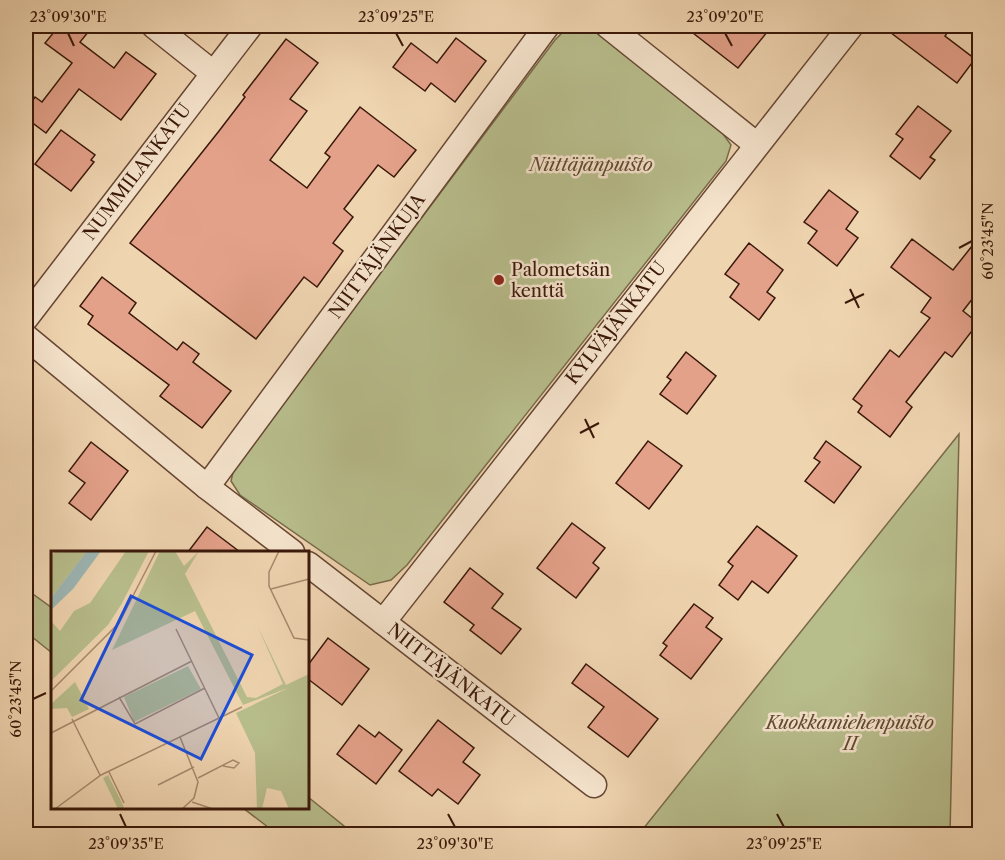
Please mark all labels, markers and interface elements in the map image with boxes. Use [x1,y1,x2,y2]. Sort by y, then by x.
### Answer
text: 23°09'30"E [29,7,107,26]
text: 23°09'25"E [358,7,434,26]
text: 23°09'20"E [686,7,764,26]
street label: NUMMILANKATU [78,99,196,245]
park label: Niittäjänpuisto [527,154,653,176]
street label: NIITTÄJÄNKUJA [323,188,430,323]
text: 60°23'45"N [978,202,997,280]
street label: KYLVÄJÄNKATU [560,256,671,389]
place label: Palometsän kenttä [511,259,610,302]
marker: Palometsän kenttä [492,273,506,287]
inset map [51,551,309,809]
street label: NIITTÄJÄNKATU [383,618,520,732]
text: 60°23'45"N [6,660,25,738]
park label: Kuokkamiehenpuisto II [764,712,934,755]
text: 23°09'35"E [88,834,164,853]
text: 23°09'30"E [416,834,494,853]
text: 23°09'25"E [746,834,822,853]

